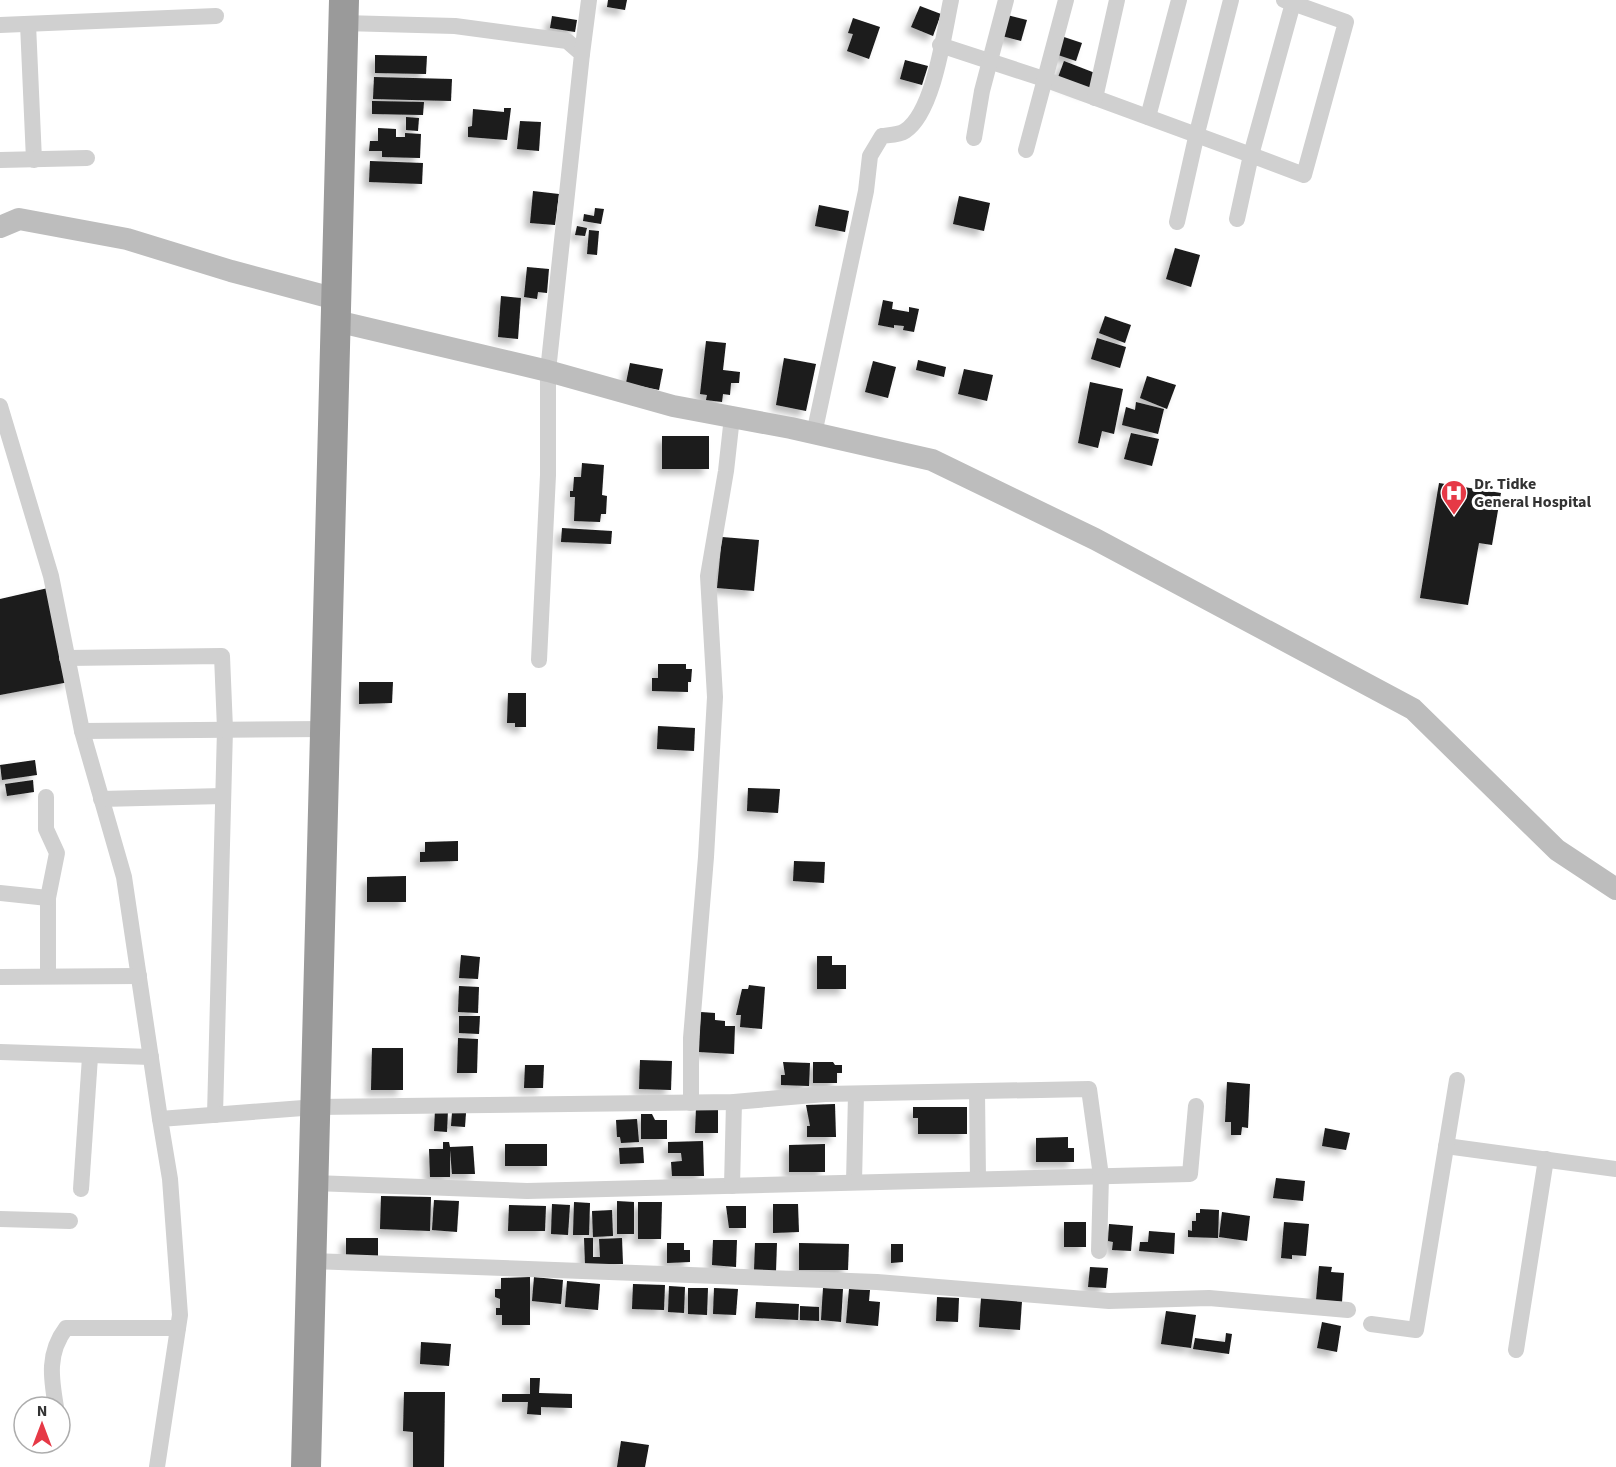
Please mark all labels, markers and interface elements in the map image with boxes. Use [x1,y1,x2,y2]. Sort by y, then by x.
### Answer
place label: Dr. Tidke General Hospital [1474,473,1592,513]
hospital icon: Dr. Tidke General Hospital [1439,478,1469,516]
north arrow [12,1395,72,1455]
text: N [37,1400,47,1422]

